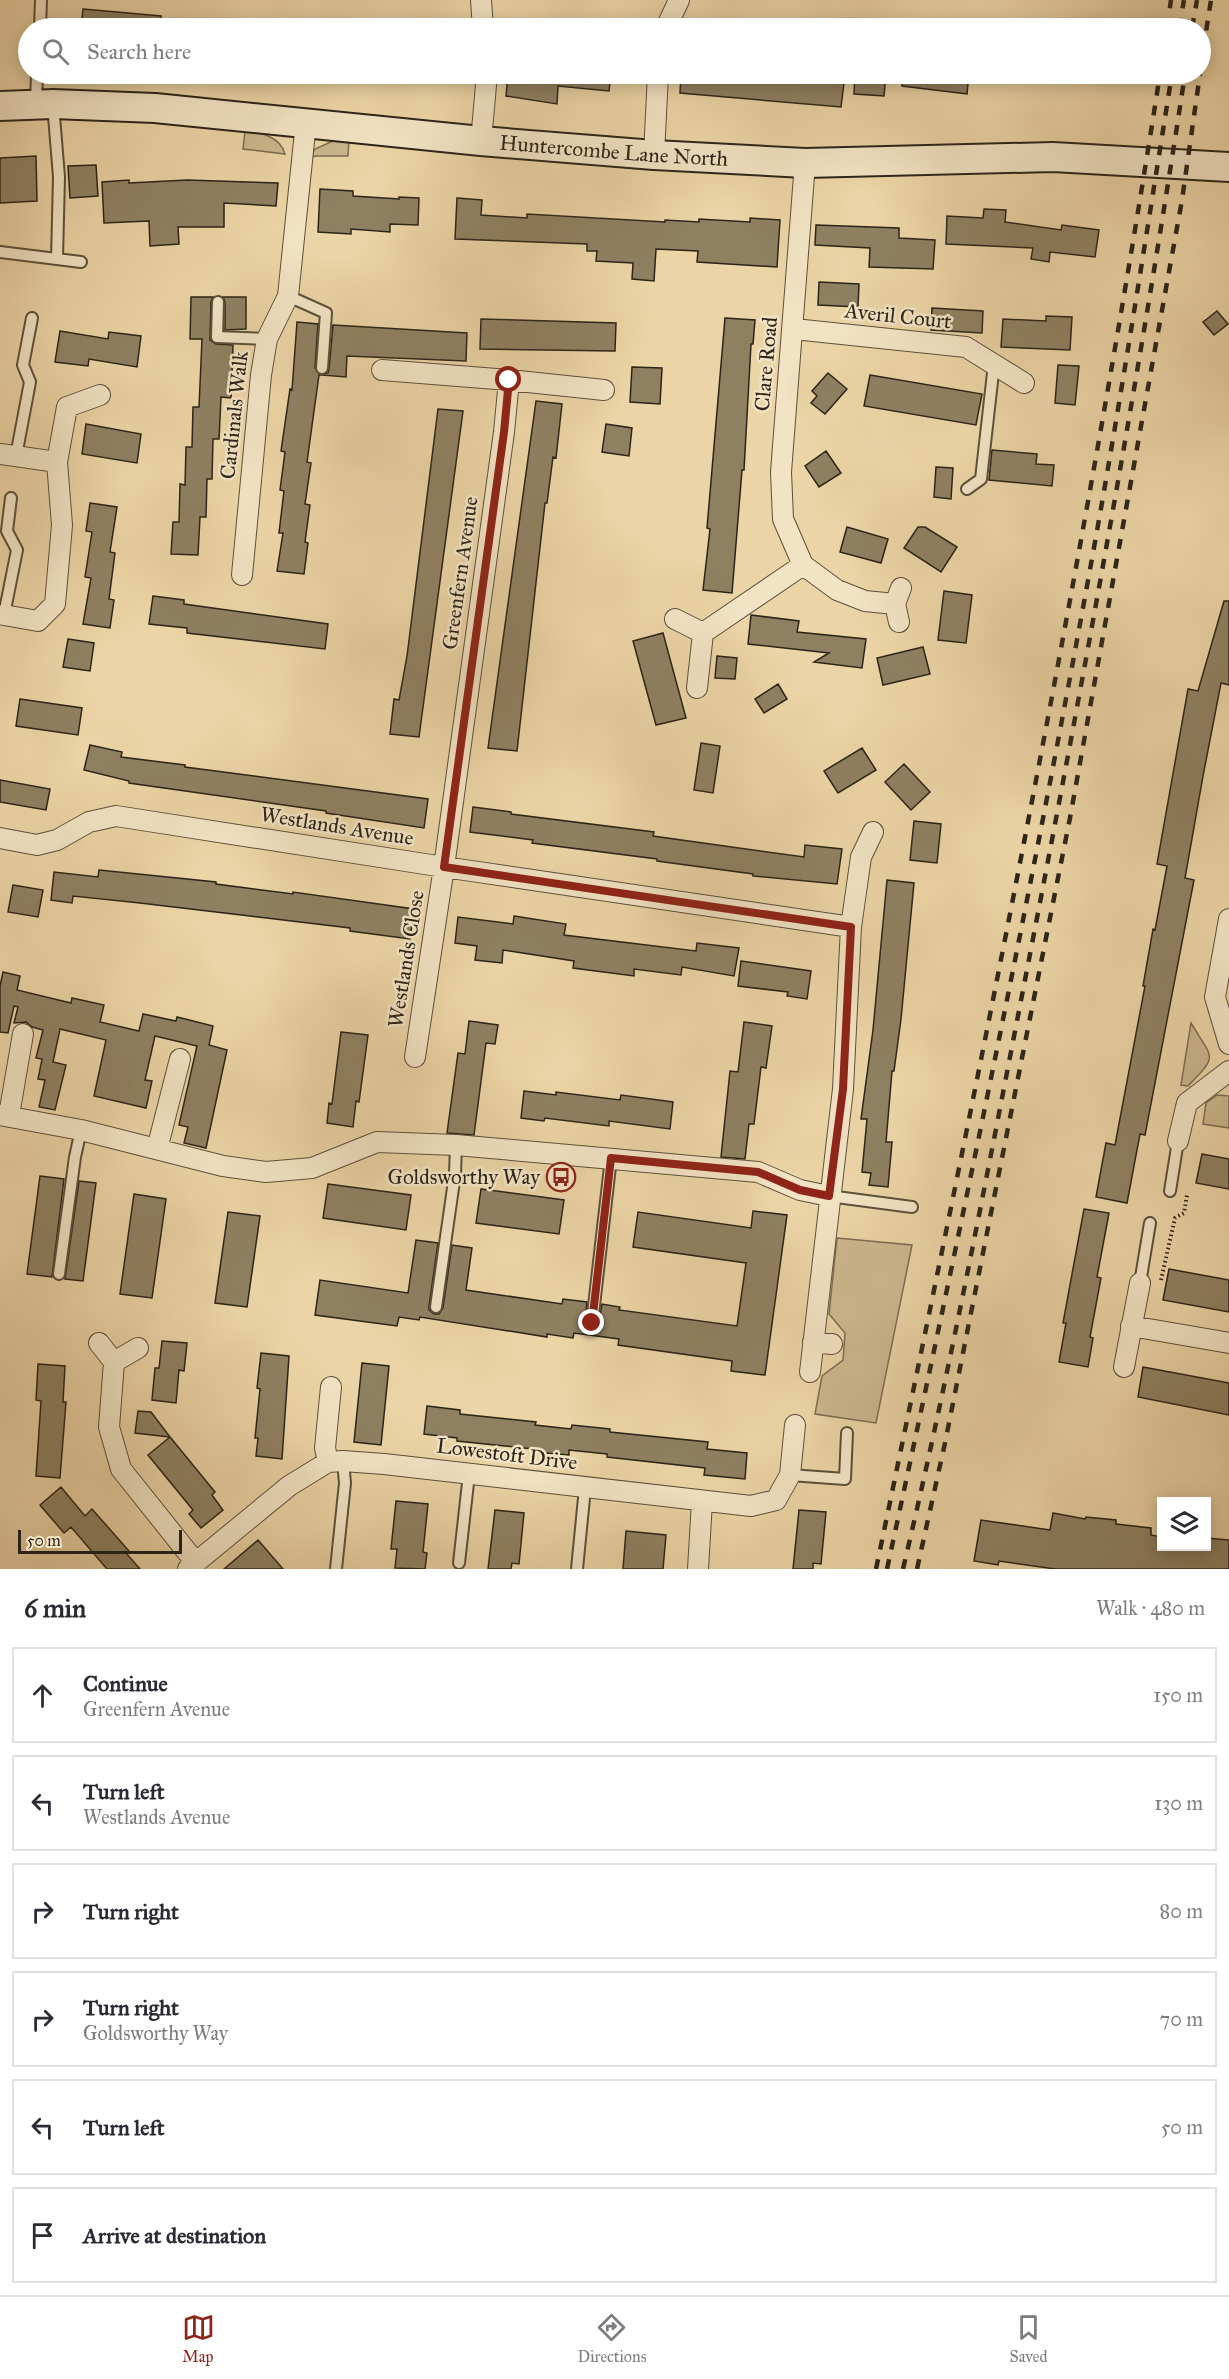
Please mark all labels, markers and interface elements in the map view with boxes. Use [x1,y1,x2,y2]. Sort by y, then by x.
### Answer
search box [18,18,1211,84]
icon: search [39,35,72,68]
text: Search here [87,38,191,65]
street label: Huntercombe Lane North [499,130,729,172]
street label: Averil Court [842,297,953,335]
street label: Clare Road [749,315,783,412]
street label: Cardinals Walk [214,349,254,480]
route start [495,366,521,392]
street label: Greenfern Avenue [436,495,484,651]
street label: Westlands Avenue [259,801,416,851]
street label: Westlands Close [382,888,430,1029]
bus stop icon: Goldsworthy Way [545,1161,577,1193]
place label: Goldsworthy Way [388,1164,541,1190]
route end [578,1309,604,1335]
street label: Lowestoft Drive [435,1432,579,1476]
map controls [1157,1497,1211,1551]
button: layers [1157,1497,1211,1551]
scale bar [18,1527,182,1554]
text: 50 m [27,1531,61,1550]
text: 6 min [24,1592,86,1624]
text: Walk · 480 m [1096,1596,1205,1620]
text: Continue [83,1670,168,1697]
icon: ahead [26,1679,59,1712]
text: 150 m [1153,1683,1203,1707]
text: Greenfern Avenue [83,1697,230,1721]
text: Turn left [83,1778,165,1805]
icon: left [26,1787,59,1820]
text: 130 m [1154,1791,1203,1815]
text: Westlands Avenue [83,1805,230,1829]
icon: right [26,1895,59,1928]
text: Turn right [83,1898,179,1925]
text: 80 m [1160,1899,1203,1923]
text: Turn right [83,1994,179,2021]
icon: right [26,2003,59,2036]
text: 70 m [1160,2007,1203,2031]
text: Goldsworthy Way [83,2021,228,2045]
icon: left [26,2111,59,2144]
text: Turn left [83,2114,165,2141]
text: 50 m [1161,2115,1203,2139]
icon: arrive [26,2219,59,2252]
text: Arrive at destination [83,2222,266,2249]
tab: Map [182,2311,215,2366]
tab: Directions [578,2311,646,2366]
tab: Saved [1009,2311,1047,2366]

